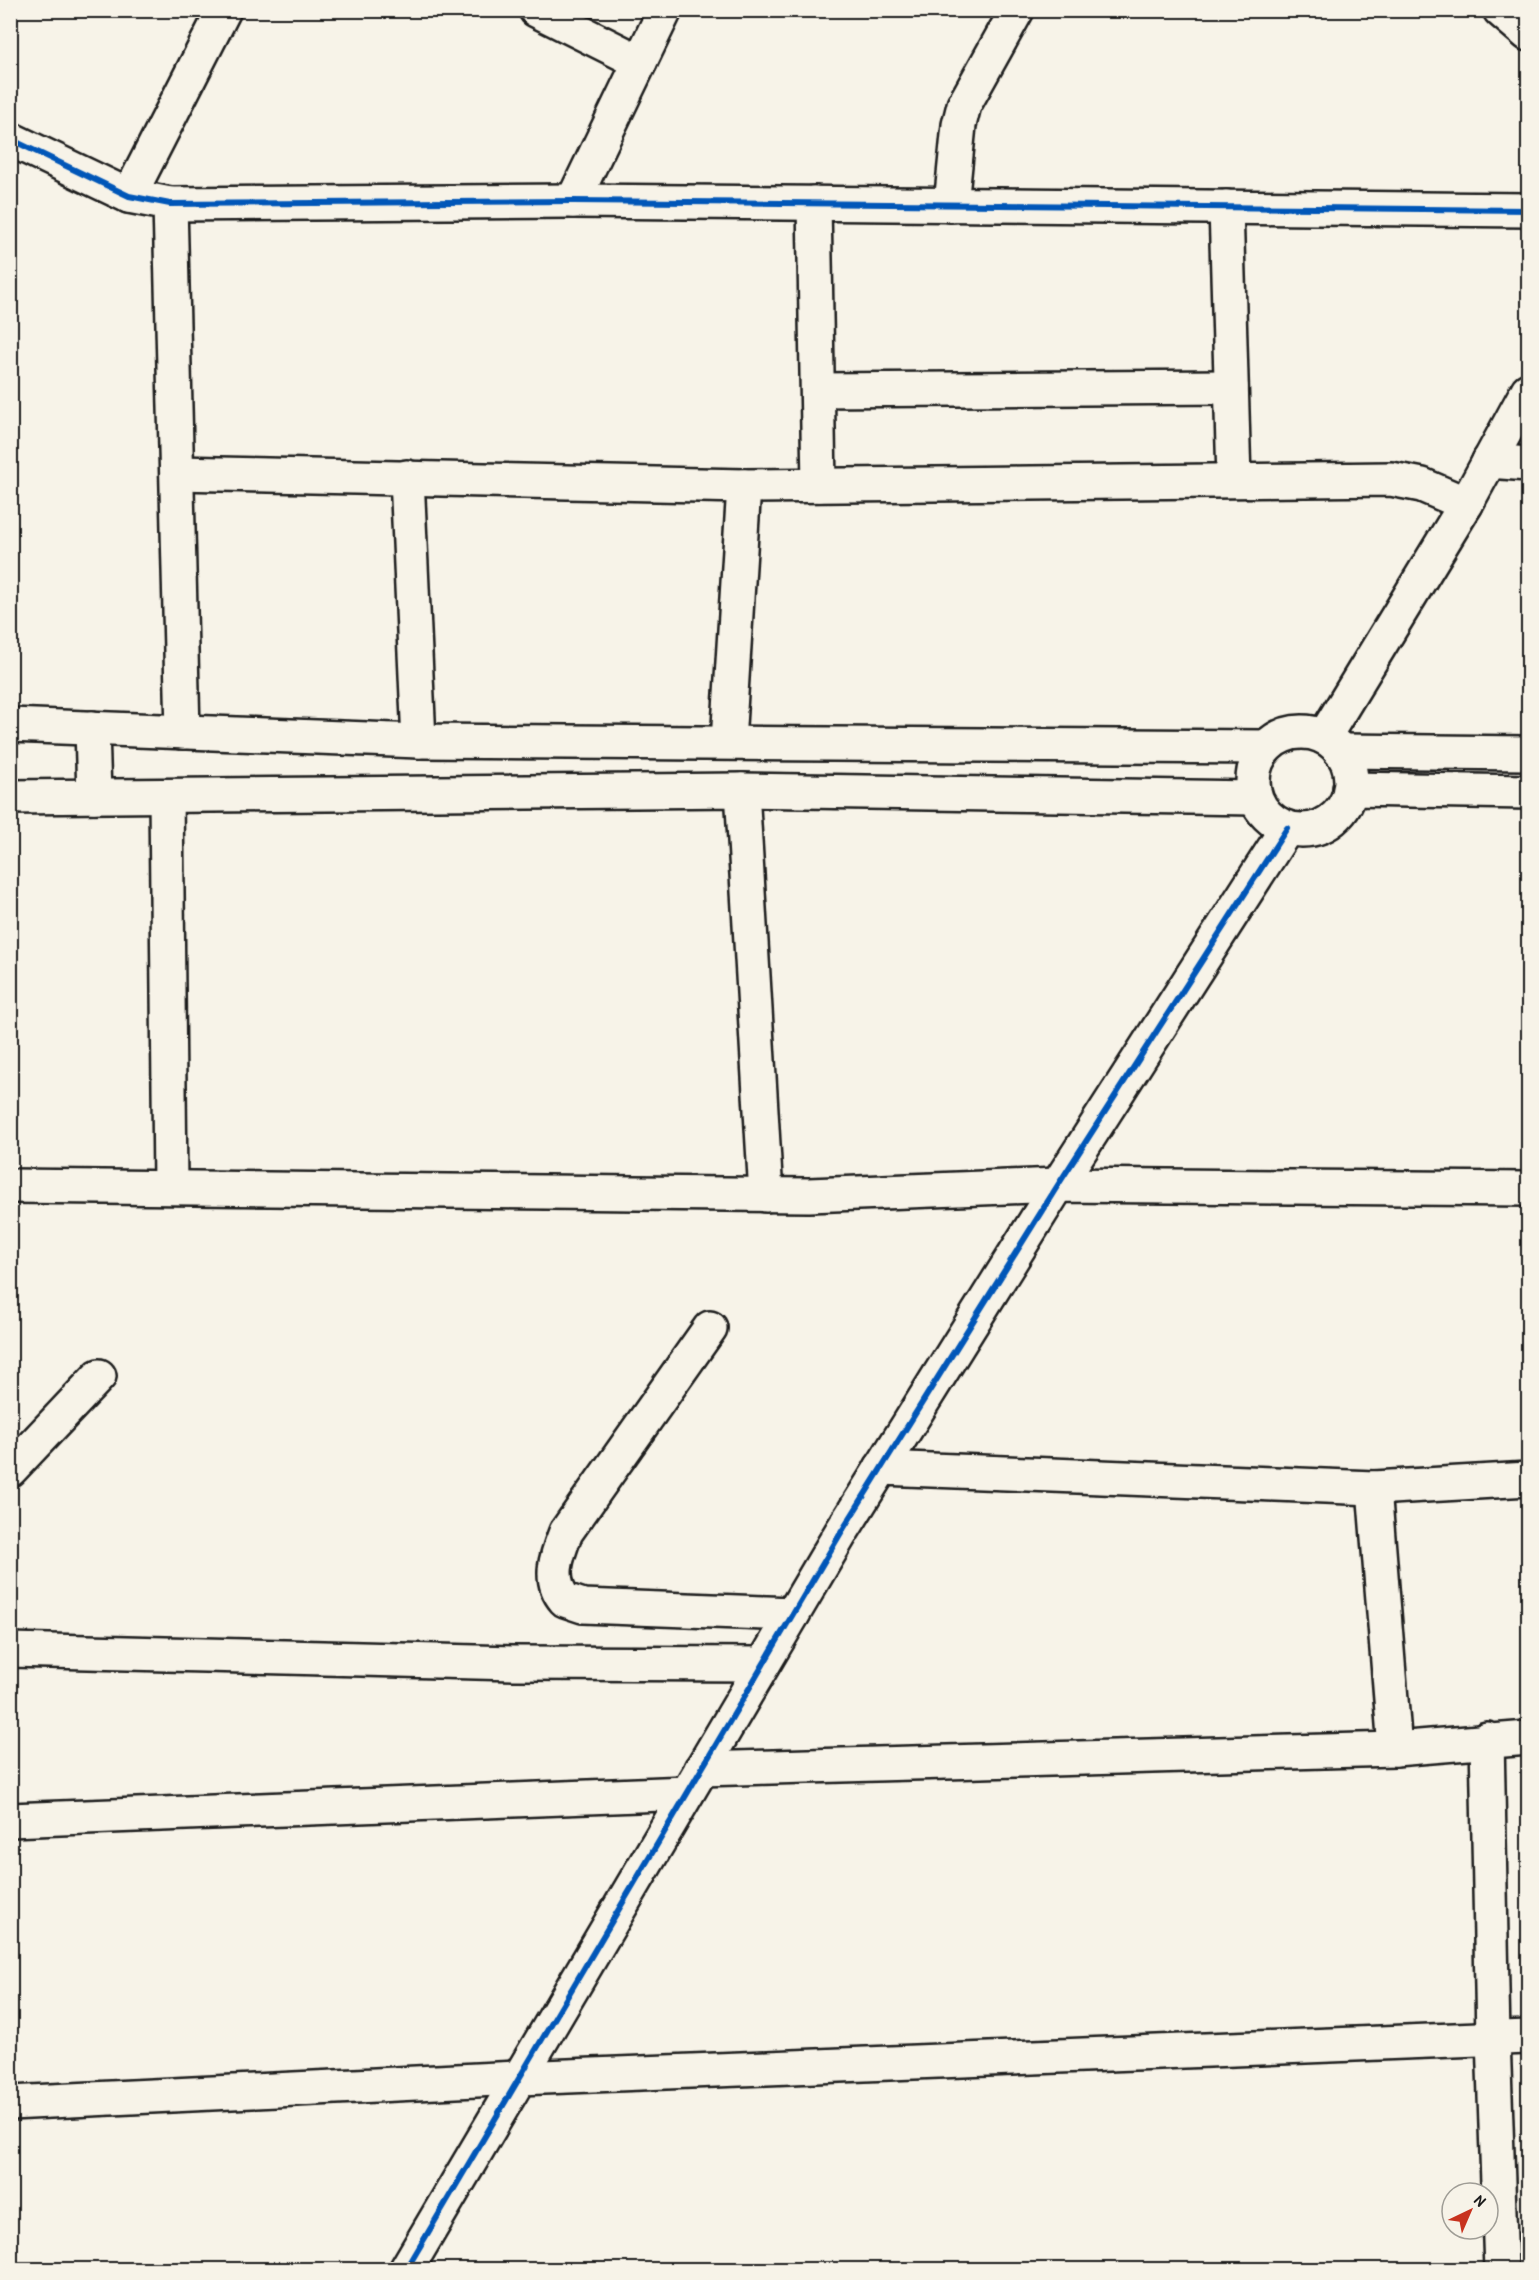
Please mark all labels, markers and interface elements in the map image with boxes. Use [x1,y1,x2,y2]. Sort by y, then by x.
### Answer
north arrow [1440,2181,1500,2241]
text: N [1470,2189,1491,2211]

